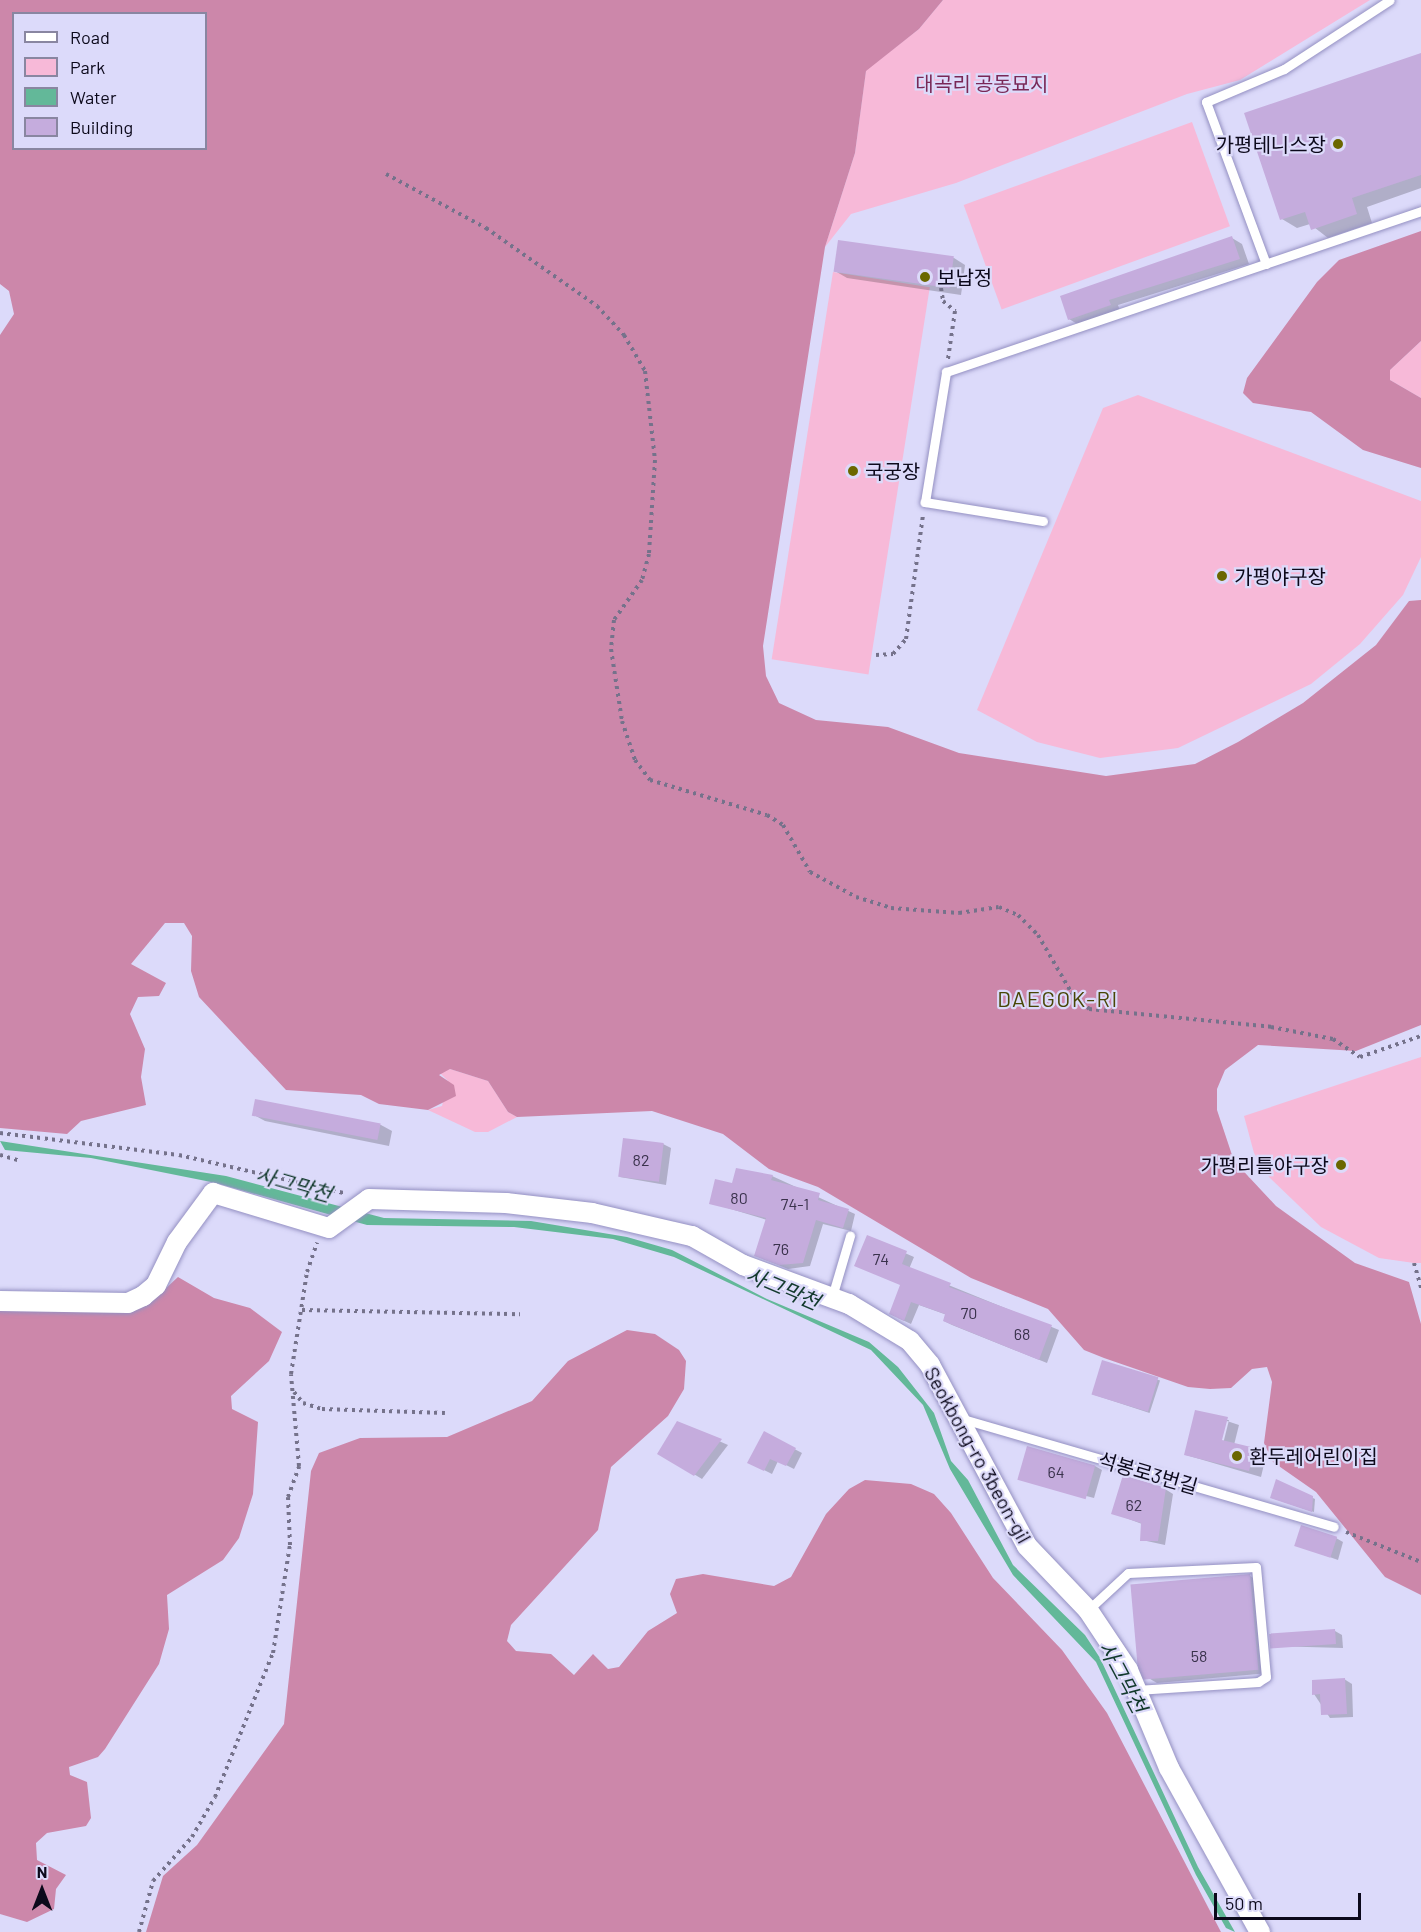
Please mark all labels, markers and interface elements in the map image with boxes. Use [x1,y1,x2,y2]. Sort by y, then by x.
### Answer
legend [12,12,207,150]
text: Road [70,26,110,48]
text: Park [70,56,105,78]
park label: 대곡리 공동묘지 [916,71,1048,95]
text: Water [70,86,117,108]
text: Building [70,116,133,138]
place label: 가평테니스장 [1216,132,1326,156]
marker: 가평테니스장 [1331,137,1345,151]
place label: 보납정 [937,265,992,289]
marker: 보납정 [918,270,932,284]
place label: 국궁장 [865,459,920,483]
marker: 국궁장 [846,464,860,478]
place label: 가평야구장 [1234,564,1326,588]
marker: 가평야구장 [1215,569,1229,583]
district label: DAEGOK-RI [997,986,1119,1012]
house number: 82 [633,1150,649,1170]
place label: 가평리틀야구장 [1200,1153,1329,1177]
marker: 가평리틀야구장 [1334,1158,1348,1172]
water label: 사그막천 [253,1161,335,1207]
house number: 80 [730,1188,748,1208]
house number: 74-1 [781,1194,809,1214]
house number: 76 [773,1239,789,1259]
house number: 74 [873,1249,889,1269]
water label: 사그막천 [743,1261,823,1315]
house number: 70 [961,1303,977,1323]
house number: 68 [1014,1324,1030,1344]
street label: Seokbong-ro 3beon-gil [920,1363,1036,1547]
place label: 환두레어린이집 [1249,1444,1378,1468]
street label: 석봉로3번길 [1096,1447,1200,1499]
marker: 환두레어린이집 [1230,1449,1244,1463]
house number: 64 [1047,1462,1065,1482]
house number: 62 [1126,1495,1142,1515]
water label: 사그막천 [1094,1637,1152,1717]
house number: 58 [1191,1646,1207,1666]
north arrow [12,1860,72,1920]
text: N [37,1862,47,1881]
scale bar [1217,1881,1364,1919]
text: 50 m [1225,1892,1263,1914]

